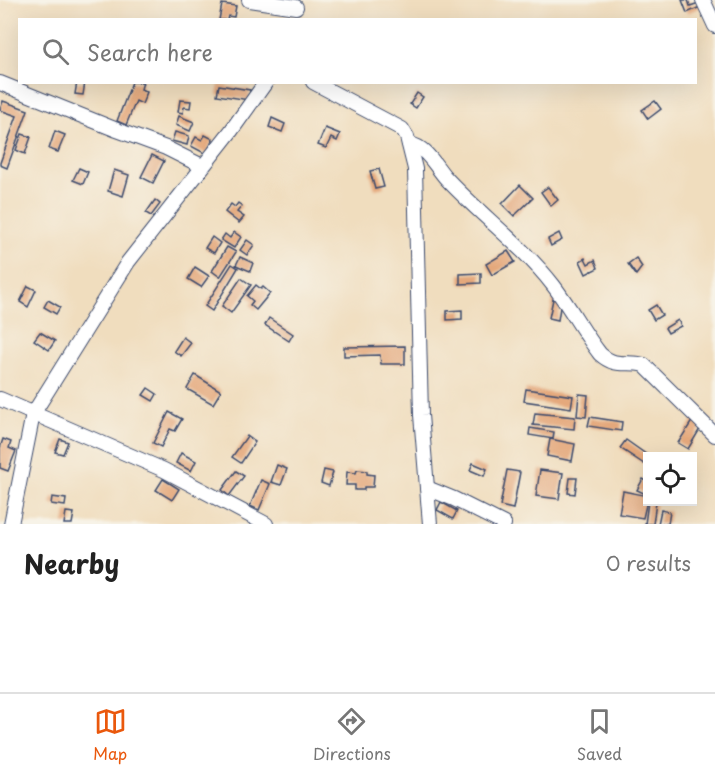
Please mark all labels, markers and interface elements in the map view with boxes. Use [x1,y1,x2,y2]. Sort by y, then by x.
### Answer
search box [18,18,697,84]
icon: search [39,35,72,68]
text: Search here [87,35,213,68]
map controls [643,452,697,506]
button: locate [643,452,697,506]
text: Nearby [24,544,119,583]
text: 0 results [606,548,691,578]
tab: Map [93,705,127,765]
tab: Directions [313,705,391,765]
tab: Saved [577,705,622,765]

